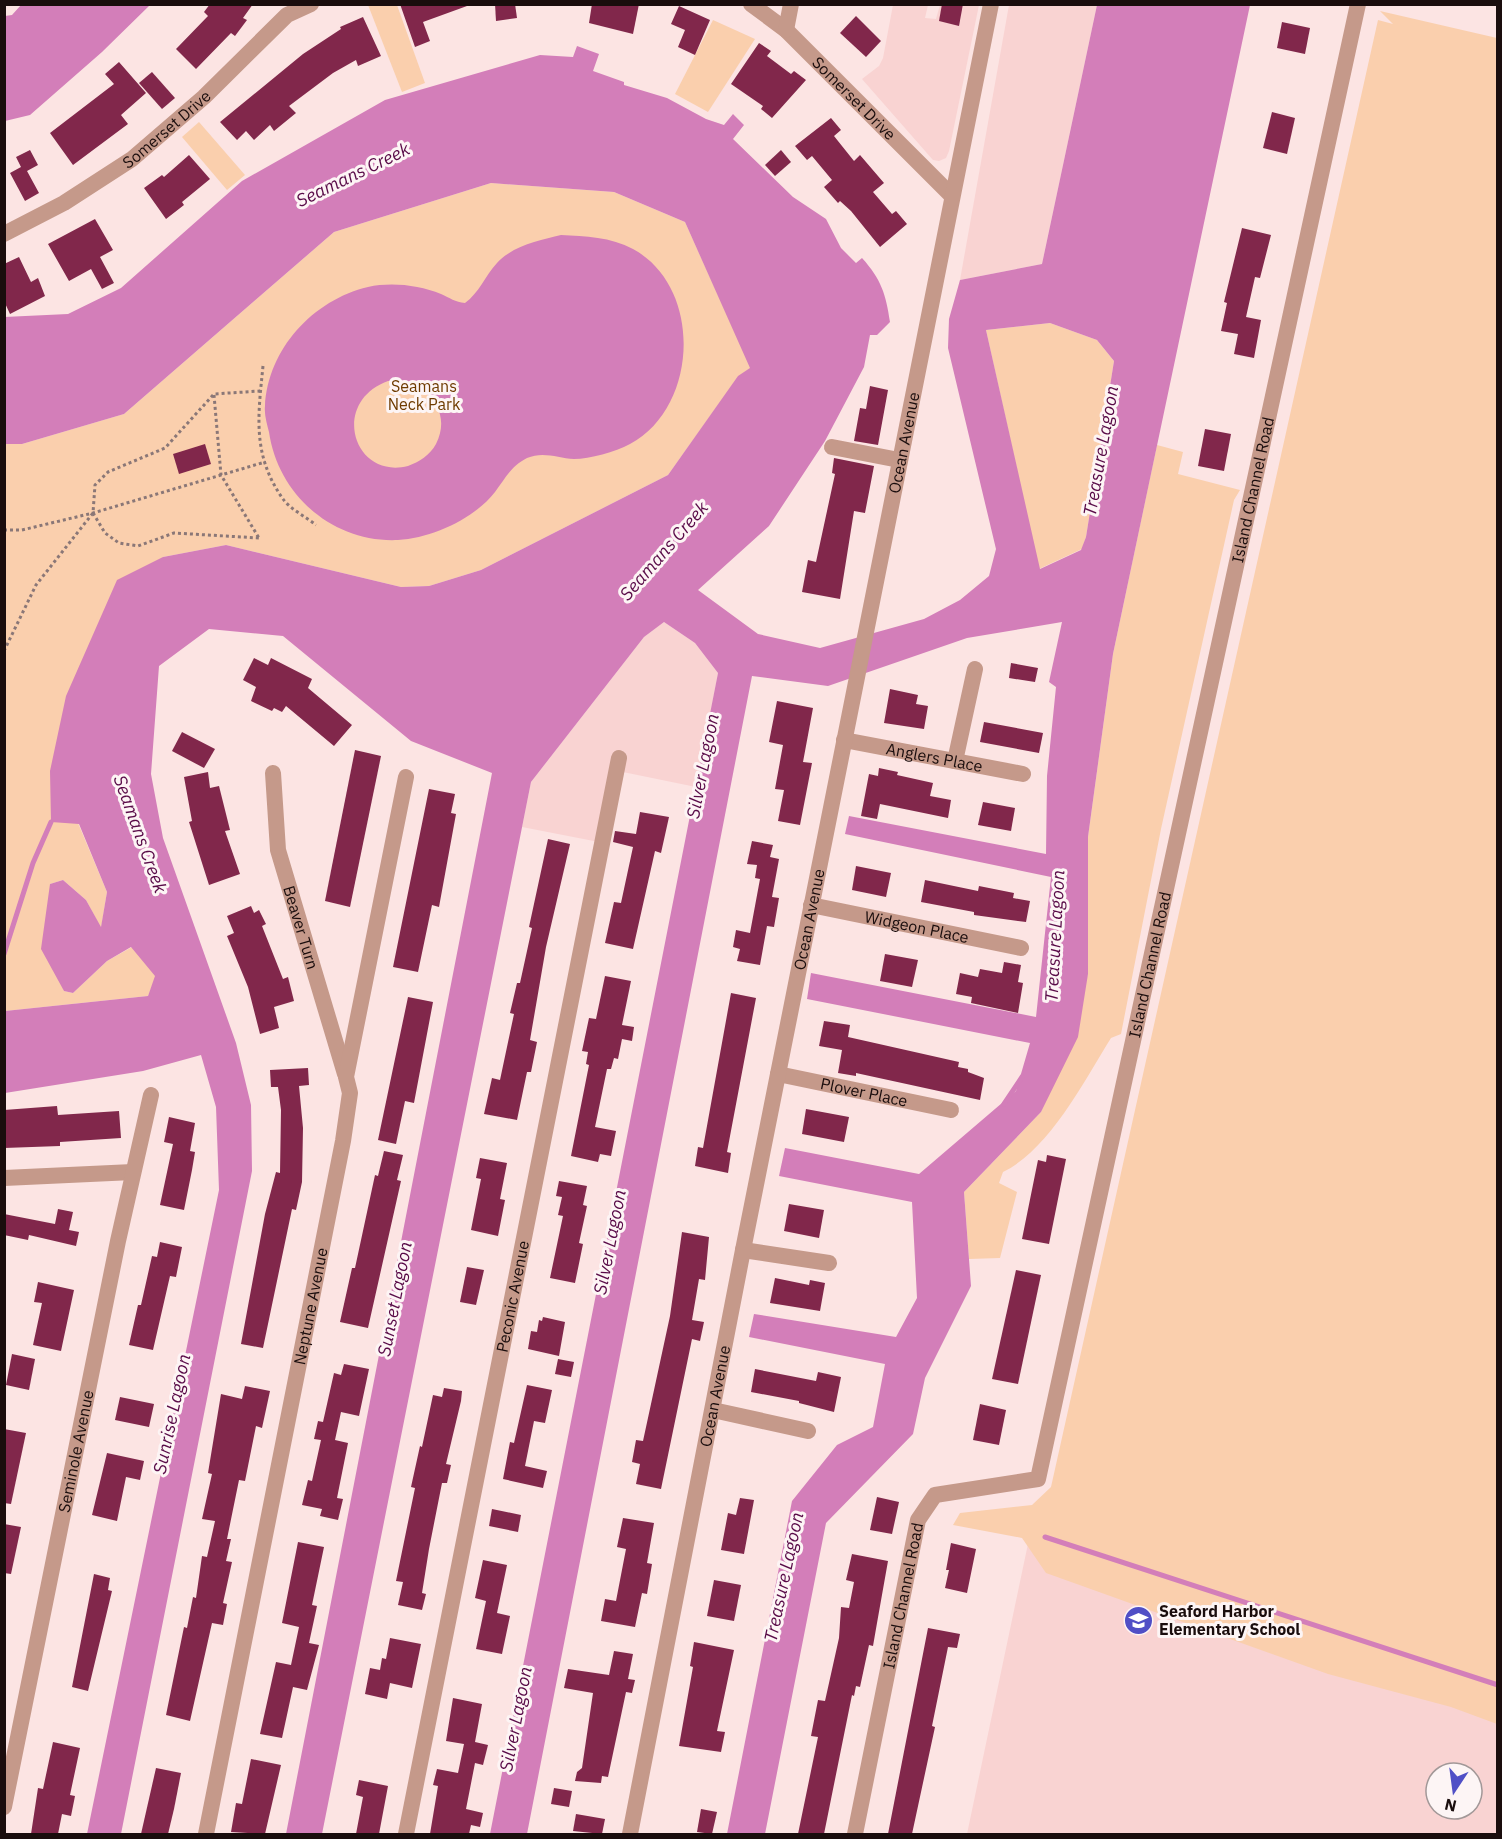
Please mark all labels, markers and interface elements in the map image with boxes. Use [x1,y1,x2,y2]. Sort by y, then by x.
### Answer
street label: Somerset Drive [808,52,900,144]
street label: Somerset Drive [119,86,215,173]
water label: Seamans Creek [292,137,414,212]
park label: Seamans Neck Park [388,376,461,414]
water label: Treasure Lagoon [1078,384,1123,518]
street label: Ocean Avenue [884,390,924,495]
street label: Island Channel Road [1227,415,1278,565]
water label: Seamans Creek [614,496,713,605]
water label: Silver Lagoon [681,711,724,820]
street label: Anglers Place [884,738,984,776]
water label: Seamans Creek [108,772,173,897]
street label: Ocean Avenue [789,867,829,972]
water label: Treasure Lagoon [1040,870,1069,1002]
street label: Beaver Turn [279,883,323,972]
street label: Island Channel Road [1124,890,1175,1040]
street label: Widgeon Place [863,906,971,947]
street label: Plover Place [819,1073,910,1111]
water label: Silver Lagoon [588,1187,631,1296]
street label: Peconic Avenue [492,1239,533,1354]
water label: Sunset Lagoon [372,1240,417,1358]
street label: Neptune Avenue [289,1246,332,1367]
street label: Ocean Avenue [695,1343,734,1449]
water label: Sunrise Lagoon [148,1352,195,1476]
street label: Seminole Avenue [54,1388,98,1514]
water label: Treasure Lagoon [759,1510,808,1644]
street label: Island Channel Road [878,1521,927,1671]
place label: Seaford Harbor Elementary School [1159,1601,1300,1639]
school or university icon: Seaford Harbor Elementary School [1122,1604,1154,1636]
water label: Silver Lagoon [494,1664,537,1773]
north arrow [1424,1761,1484,1821]
text: N [1443,1795,1459,1817]

